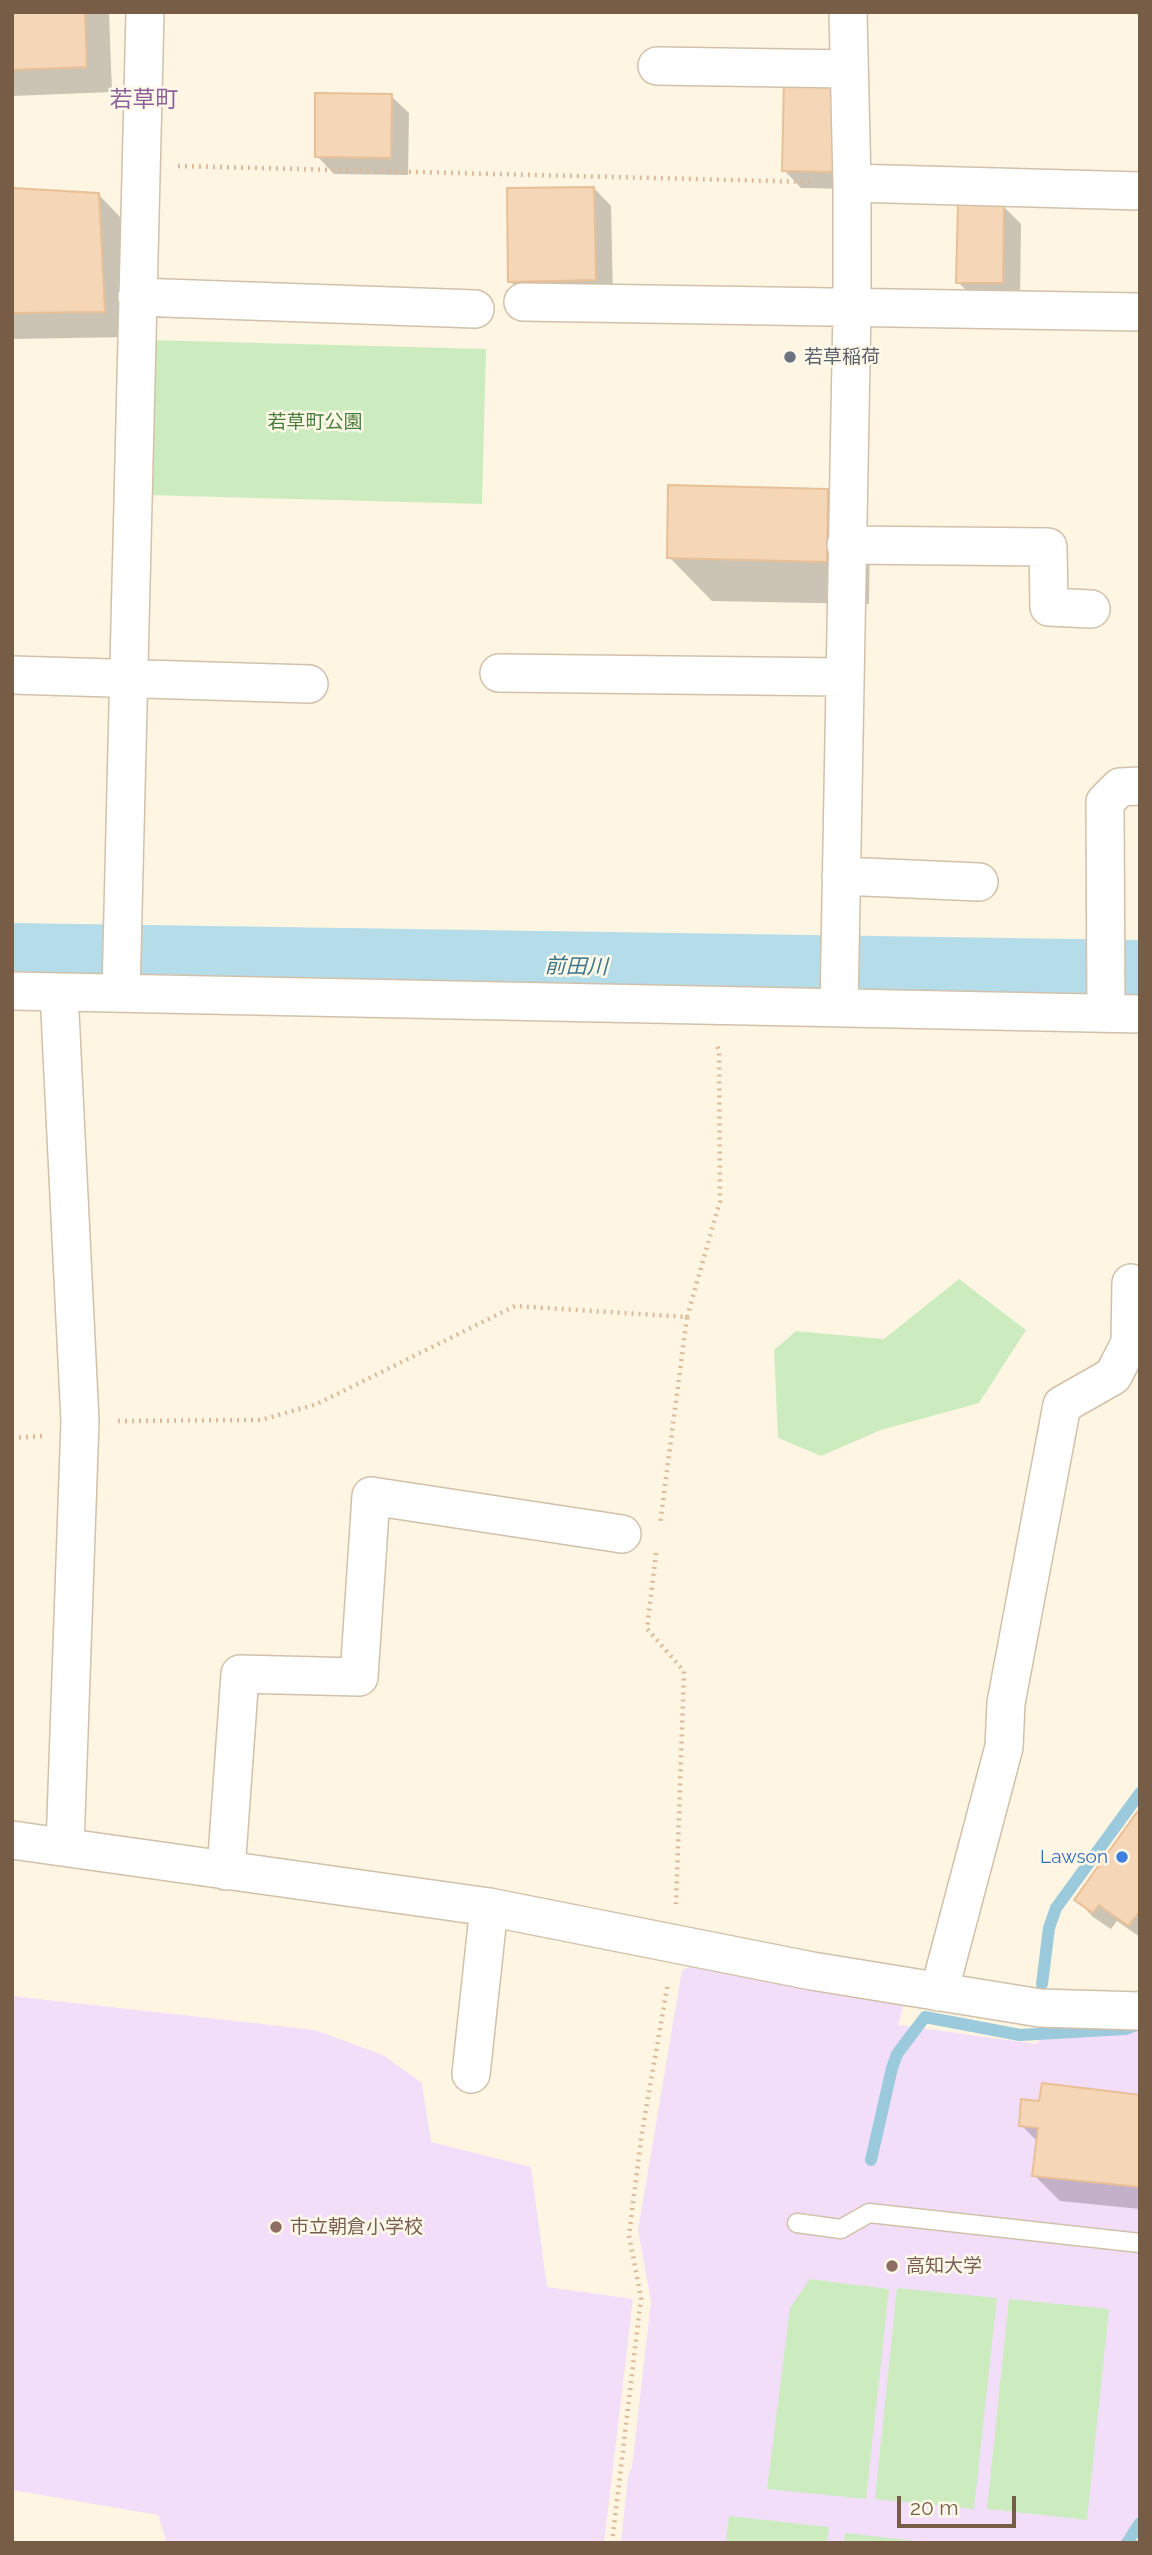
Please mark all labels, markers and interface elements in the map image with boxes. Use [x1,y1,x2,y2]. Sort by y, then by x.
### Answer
district label: 若草町 [110,86,178,114]
place label: 若草稲荷 [804,346,880,368]
marker: 若草稲荷 [782,349,798,365]
park label: 若草町公園 [268,411,362,433]
water label: 前田川 [544,954,608,980]
place label: Lawson [1040,1846,1108,1868]
marker: Lawson [1114,1849,1130,1865]
place label: 市立朝倉小学校 [290,2216,423,2238]
marker: 市立朝倉小学校 [268,2219,284,2235]
place label: 高知大学 [906,2255,982,2277]
marker: 高知大学 [884,2258,900,2274]
scale bar [900,2482,1019,2526]
text: 20 m [910,2495,958,2520]

